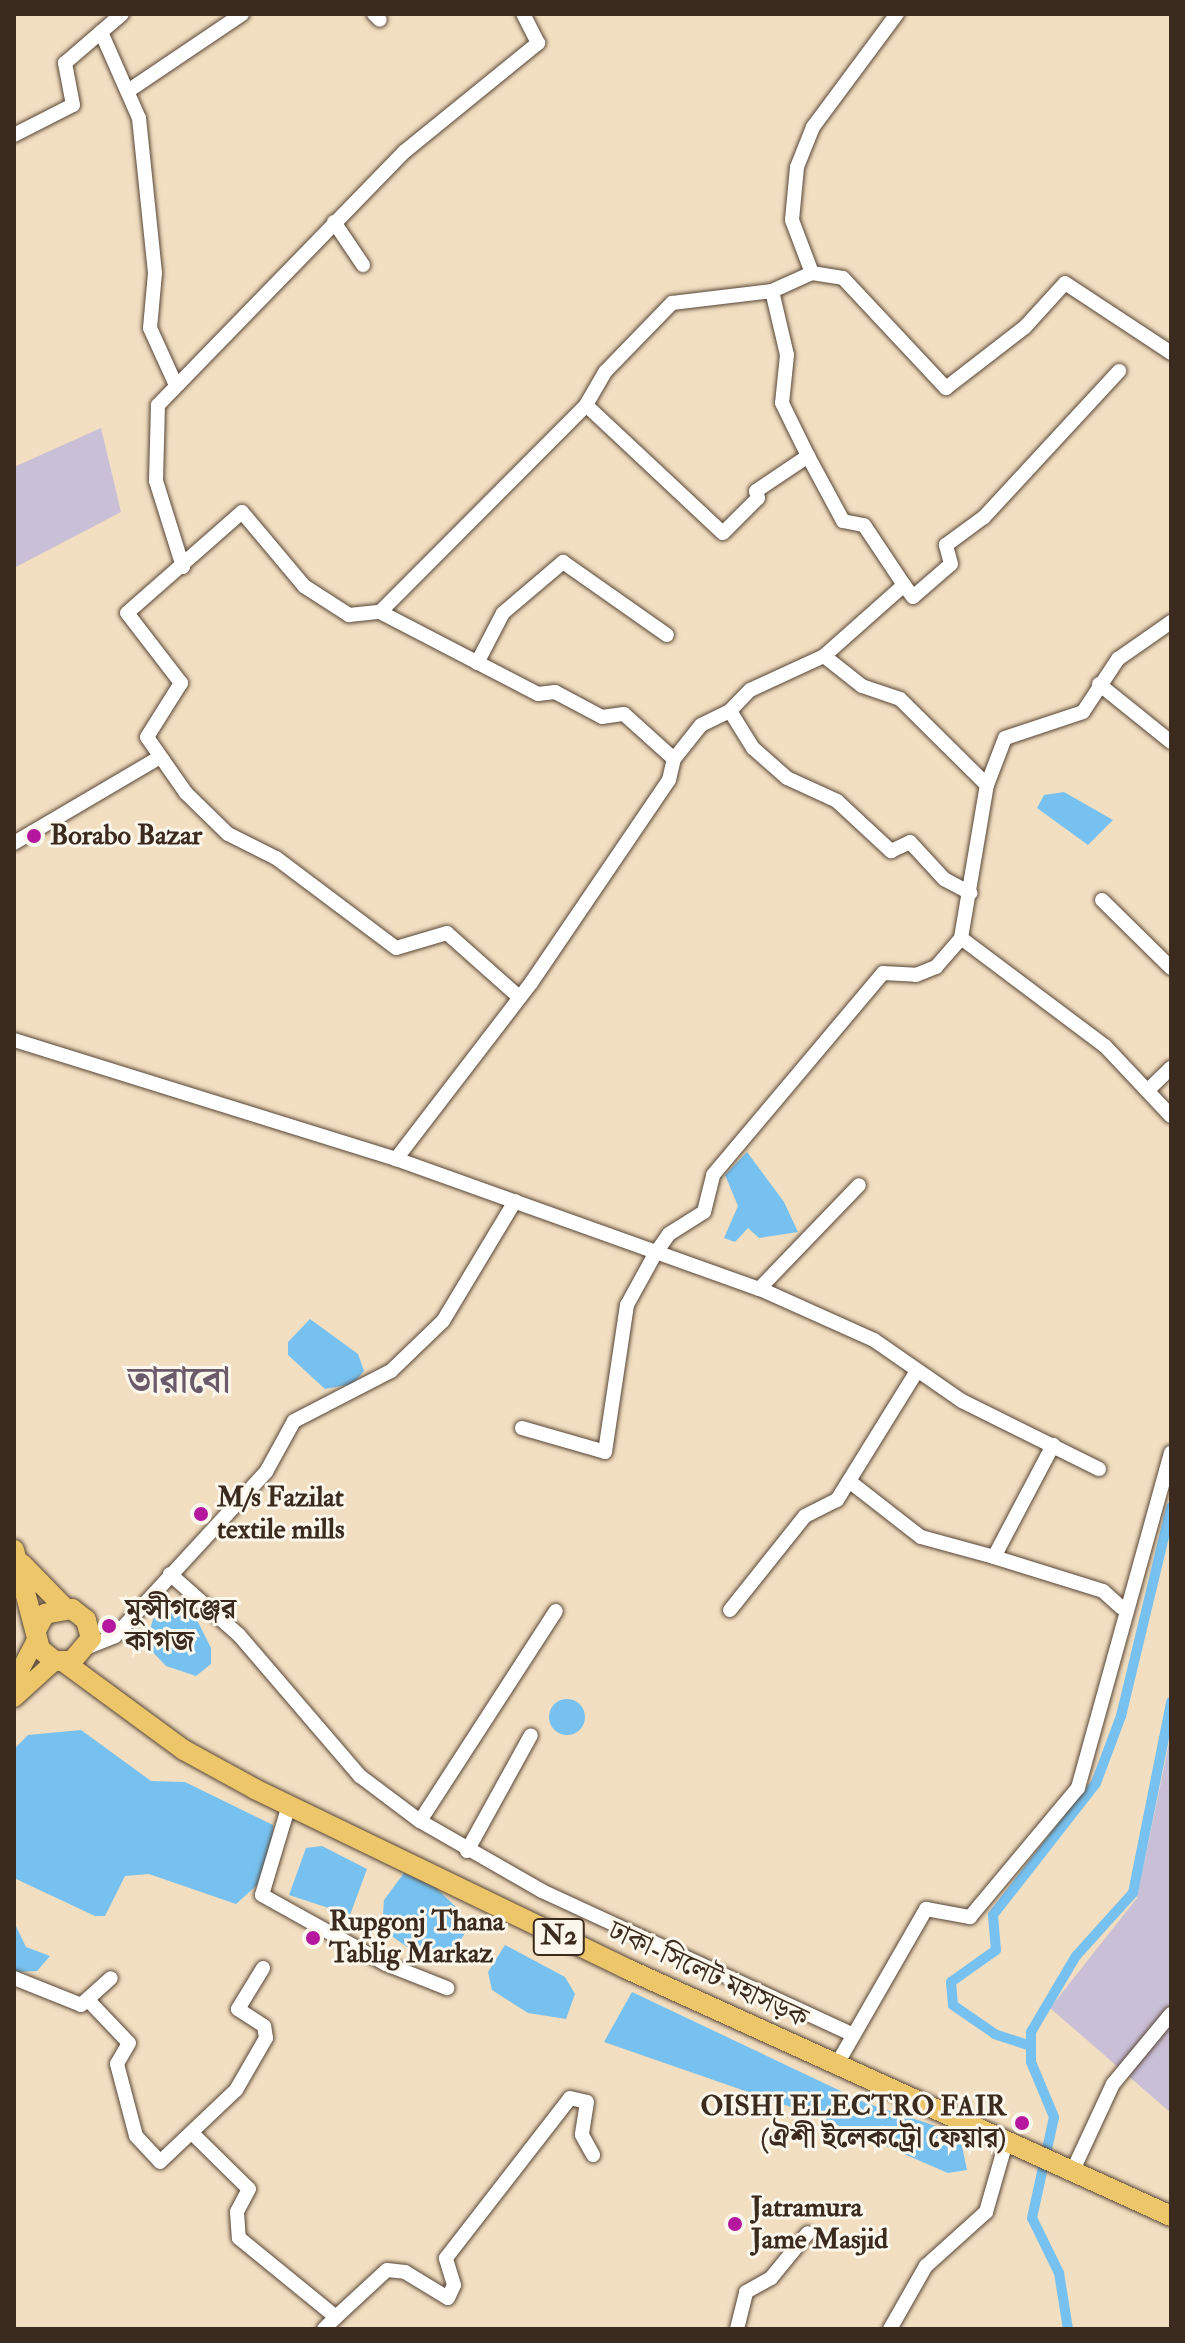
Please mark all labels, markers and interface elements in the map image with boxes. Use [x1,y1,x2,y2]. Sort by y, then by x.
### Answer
place label: Borabo Bazar [50,819,202,853]
marker: Borabo Bazar [25,827,43,845]
district label: তারাবো [128,1359,230,1403]
place label: M/s Fazilat textile mills [217,1481,345,1547]
marker: M/s Fazilat textile mills [192,1505,210,1523]
place label: মুন্সীগঞ্জের কাগজ [125,1593,236,1659]
marker: মুন্সীগঞ্জের কাগজ [100,1617,118,1635]
place label: Rupgonj Thana Tablig Markaz [329,1905,504,1971]
street label: ঢাকা-সিলেট মহাসড়ক [603,1914,813,2036]
road number: N2 [531,1915,587,1959]
marker: Rupgonj Thana Tablig Markaz [304,1929,322,1947]
place label: OISHI ELECTRO FAIR (ঐশী ইলেকট্রো ফেয়ার) [701,2090,1006,2156]
marker: OISHI ELECTRO FAIR (ঐশী ইলেকট্রো ফেয়ার) [1013,2114,1031,2132]
place label: Jatramura Jame Masjid [751,2191,888,2257]
marker: Jatramura Jame Masjid [726,2215,744,2233]

